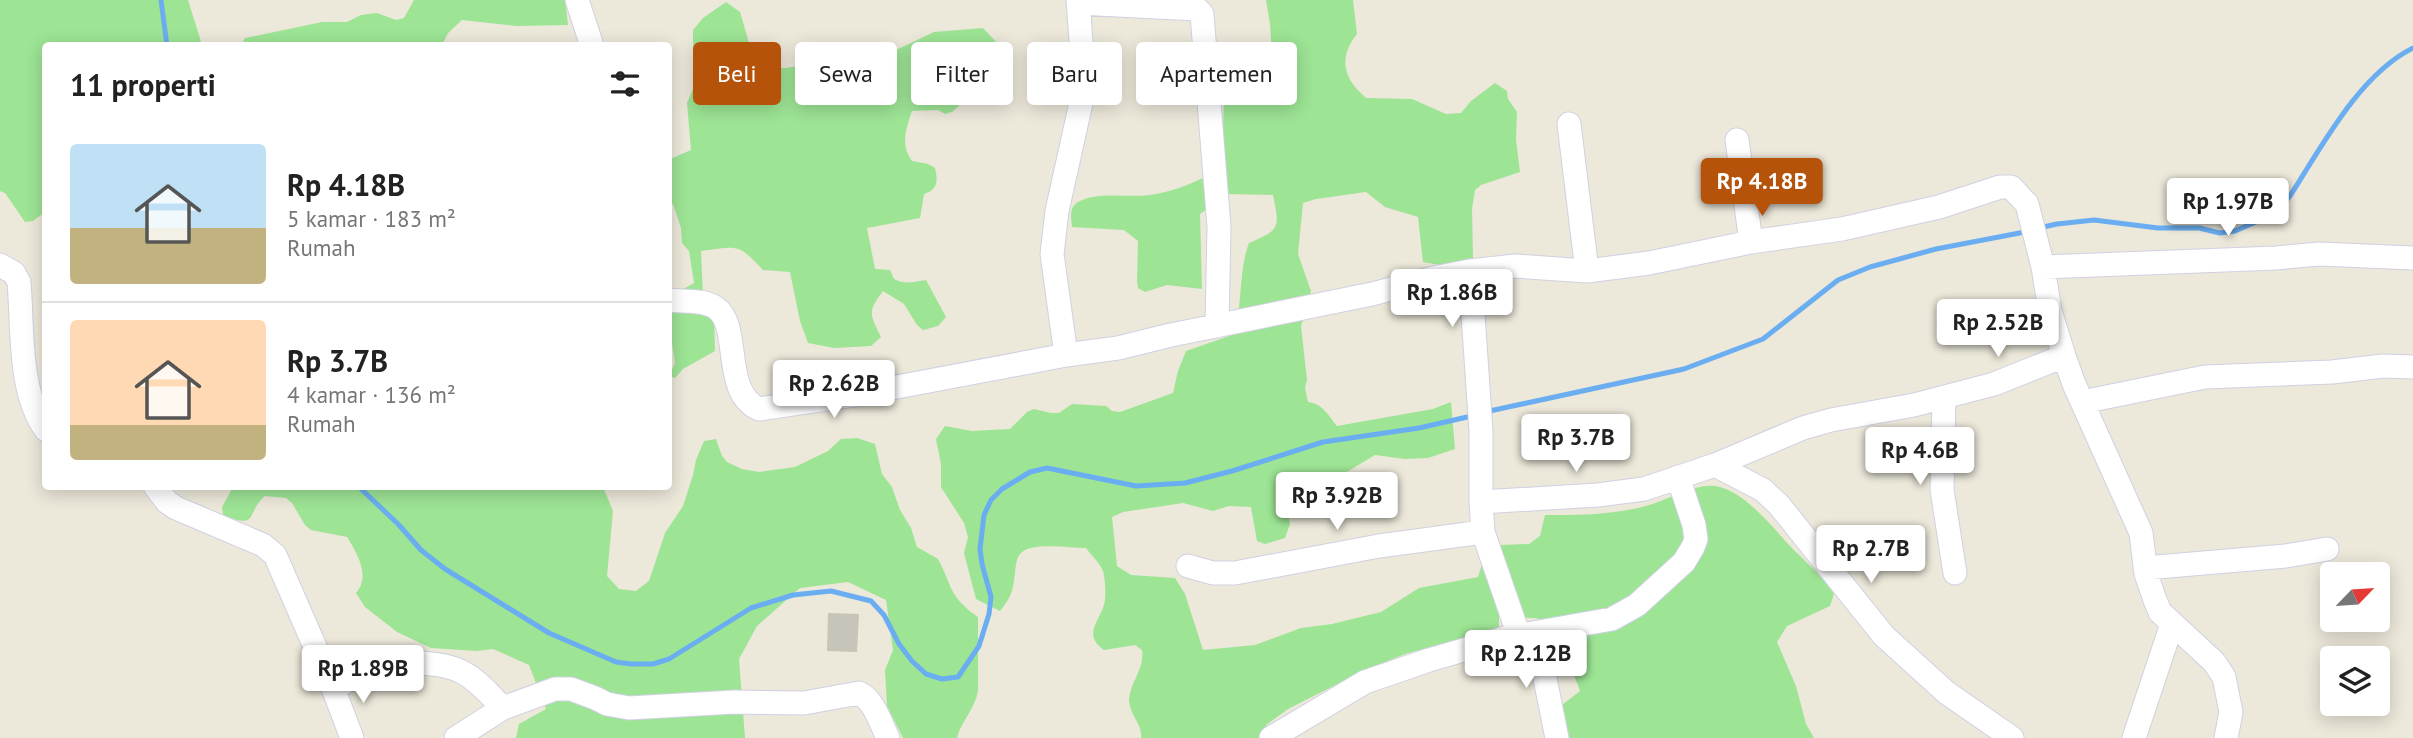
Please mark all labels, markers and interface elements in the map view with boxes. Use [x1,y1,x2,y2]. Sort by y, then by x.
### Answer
chip: Beli [693,42,781,105]
chip: Sewa [795,42,897,105]
chip: Filter [911,42,1013,105]
chip: Baru [1027,42,1122,105]
chip: Apartemen [1136,42,1297,105]
text: 11 properti [70,65,216,104]
icon: filters [606,65,644,103]
pin: Rp 4.18B [1690,158,1834,218]
text: Rp 4.18B [287,165,405,204]
text: Rp 4.18B [1717,166,1807,195]
icon: home [126,172,210,256]
pin: Rp 1.97B [2156,178,2300,238]
text: Rp 1.97B [2183,186,2273,215]
text: 5 kamar · 183 m² [287,204,456,233]
text: Rumah [287,233,356,262]
pin: Rp 1.86B [1380,270,1524,329]
text: Rp 1.86B [1407,277,1497,306]
pin: Rp 2.52B [1926,300,2070,359]
text: Rp 2.52B [1953,307,2043,336]
text: Rp 3.7B [287,341,388,380]
icon: home [126,348,210,432]
pin: Rp 2.62B [762,360,906,420]
text: Rp 2.62B [789,368,879,397]
text: 4 kamar · 136 m² [287,380,456,409]
text: Rumah [287,409,356,438]
pin: Rp 3.7B [1511,414,1641,474]
text: Rp 3.7B [1537,422,1615,451]
pin: Rp 4.6B [1855,428,1985,487]
text: Rp 4.6B [1881,435,1959,464]
pin: Rp 3.92B [1265,472,1409,532]
text: Rp 3.92B [1292,480,1382,509]
pin: Rp 2.7B [1806,526,1936,585]
text: Rp 2.7B [1832,533,1910,562]
north arrow [2320,562,2390,632]
map controls [2320,562,2390,716]
pin: Rp 2.12B [1454,630,1598,690]
text: Rp 2.12B [1481,638,1571,667]
pin: Rp 1.89B [291,646,435,705]
button: layers [2320,646,2390,716]
text: Rp 1.89B [318,653,408,682]

